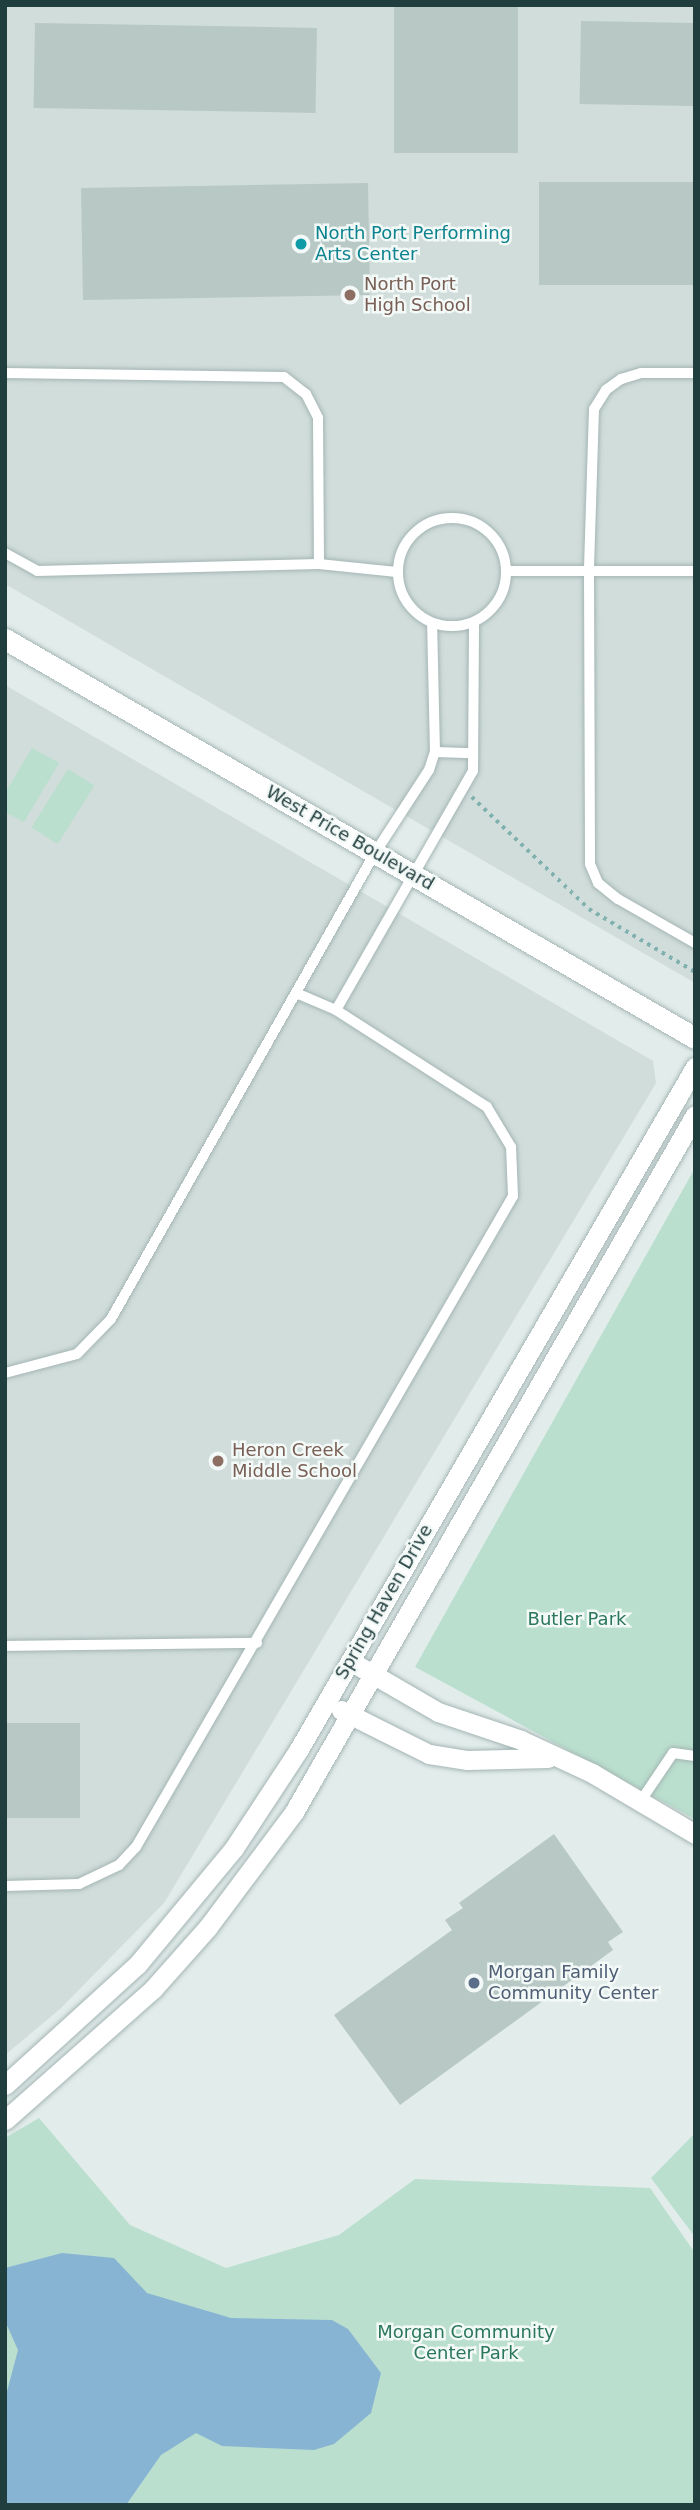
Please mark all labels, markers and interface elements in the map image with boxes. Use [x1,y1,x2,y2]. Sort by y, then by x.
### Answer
place label: North Port Performing Arts Center [315,223,511,266]
marker: North Port Performing Arts Center [293,236,309,252]
place label: North Port High School [364,274,471,316]
marker: North Port High School [342,287,358,303]
street label: West Price Boulevard [262,781,438,895]
place label: Heron Creek Middle School [232,1440,357,1482]
marker: Heron Creek Middle School [210,1453,226,1469]
street label: Spring Haven Drive [331,1521,437,1683]
park label: Butler Park [528,1608,626,1630]
place label: Morgan Family Community Center [488,1962,658,2004]
marker: Morgan Family Community Center [466,1975,482,1991]
park label: Morgan Community Center Park [377,2322,555,2364]

